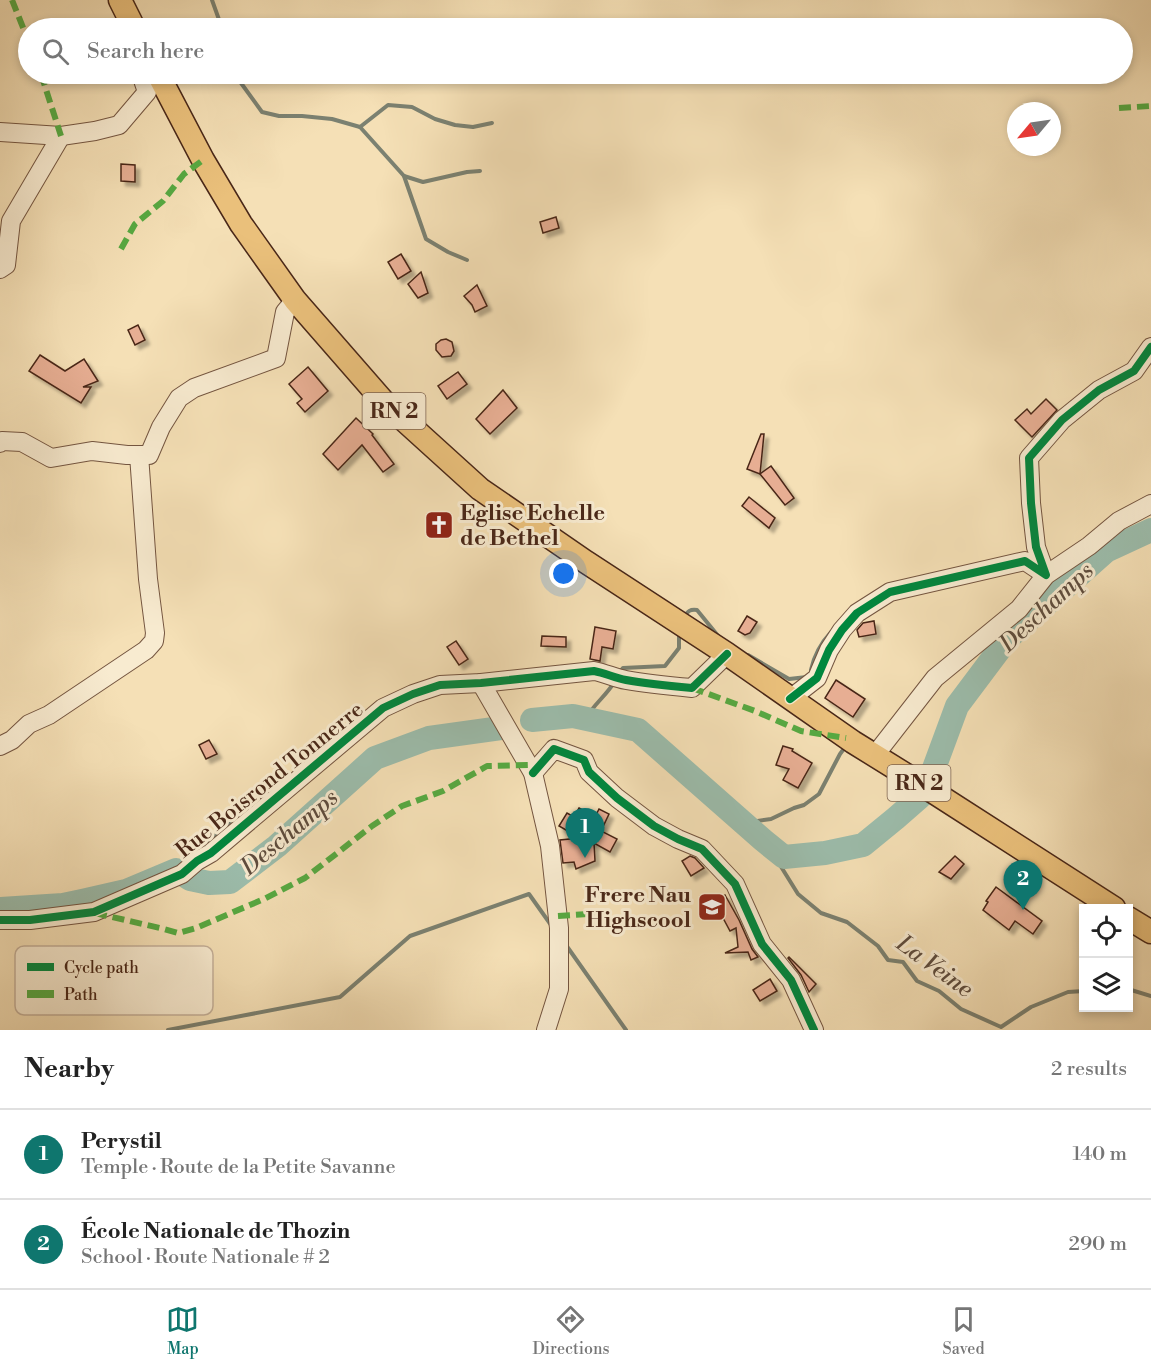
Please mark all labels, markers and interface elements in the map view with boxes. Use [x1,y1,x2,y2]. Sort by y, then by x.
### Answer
search box [18,18,1133,84]
icon: search [39,35,72,68]
text: Search here [87,38,204,65]
north arrow [1007,102,1061,156]
road number: RN 2 [362,393,426,429]
place label: Eglise Echelle de Bethel [460,500,605,552]
church icon: Eglise Echelle de Bethel [423,509,455,541]
water label: Deschamps [992,556,1100,660]
your location [549,559,578,588]
street label: Rue Boisrond Tonnerre [171,696,369,864]
road number: RN 2 [888,765,950,801]
water label: Deschamps [234,783,345,883]
pin: 1 [566,808,604,858]
pin: 2 [1004,860,1042,910]
place label: Frere Nau Highscool [585,882,692,934]
school or university icon: Frere Nau Highscool [696,891,728,923]
map controls [1079,904,1133,1012]
button: locate [1079,904,1133,958]
water label: La Veine [889,928,979,1005]
legend [15,946,213,1015]
text: Cycle path [64,958,139,978]
button: layers [1079,958,1133,1012]
text: Path [64,985,98,1005]
text: Nearby [24,1053,114,1085]
text: 2 results [1051,1057,1127,1082]
text: Perystil [81,1128,162,1155]
text: 1 [39,1142,48,1167]
text: 140 m [1072,1142,1127,1167]
text: Temple · Route de la Petite Savanne [81,1155,396,1180]
text: École Nationale de Thozin [81,1218,350,1245]
text: 2 [37,1232,50,1257]
text: 290 m [1069,1232,1127,1257]
text: School · Route Nationale # 2 [81,1245,330,1270]
tab: Map [166,1303,199,1359]
tab: Directions [532,1303,610,1359]
tab: Saved [942,1303,985,1359]

